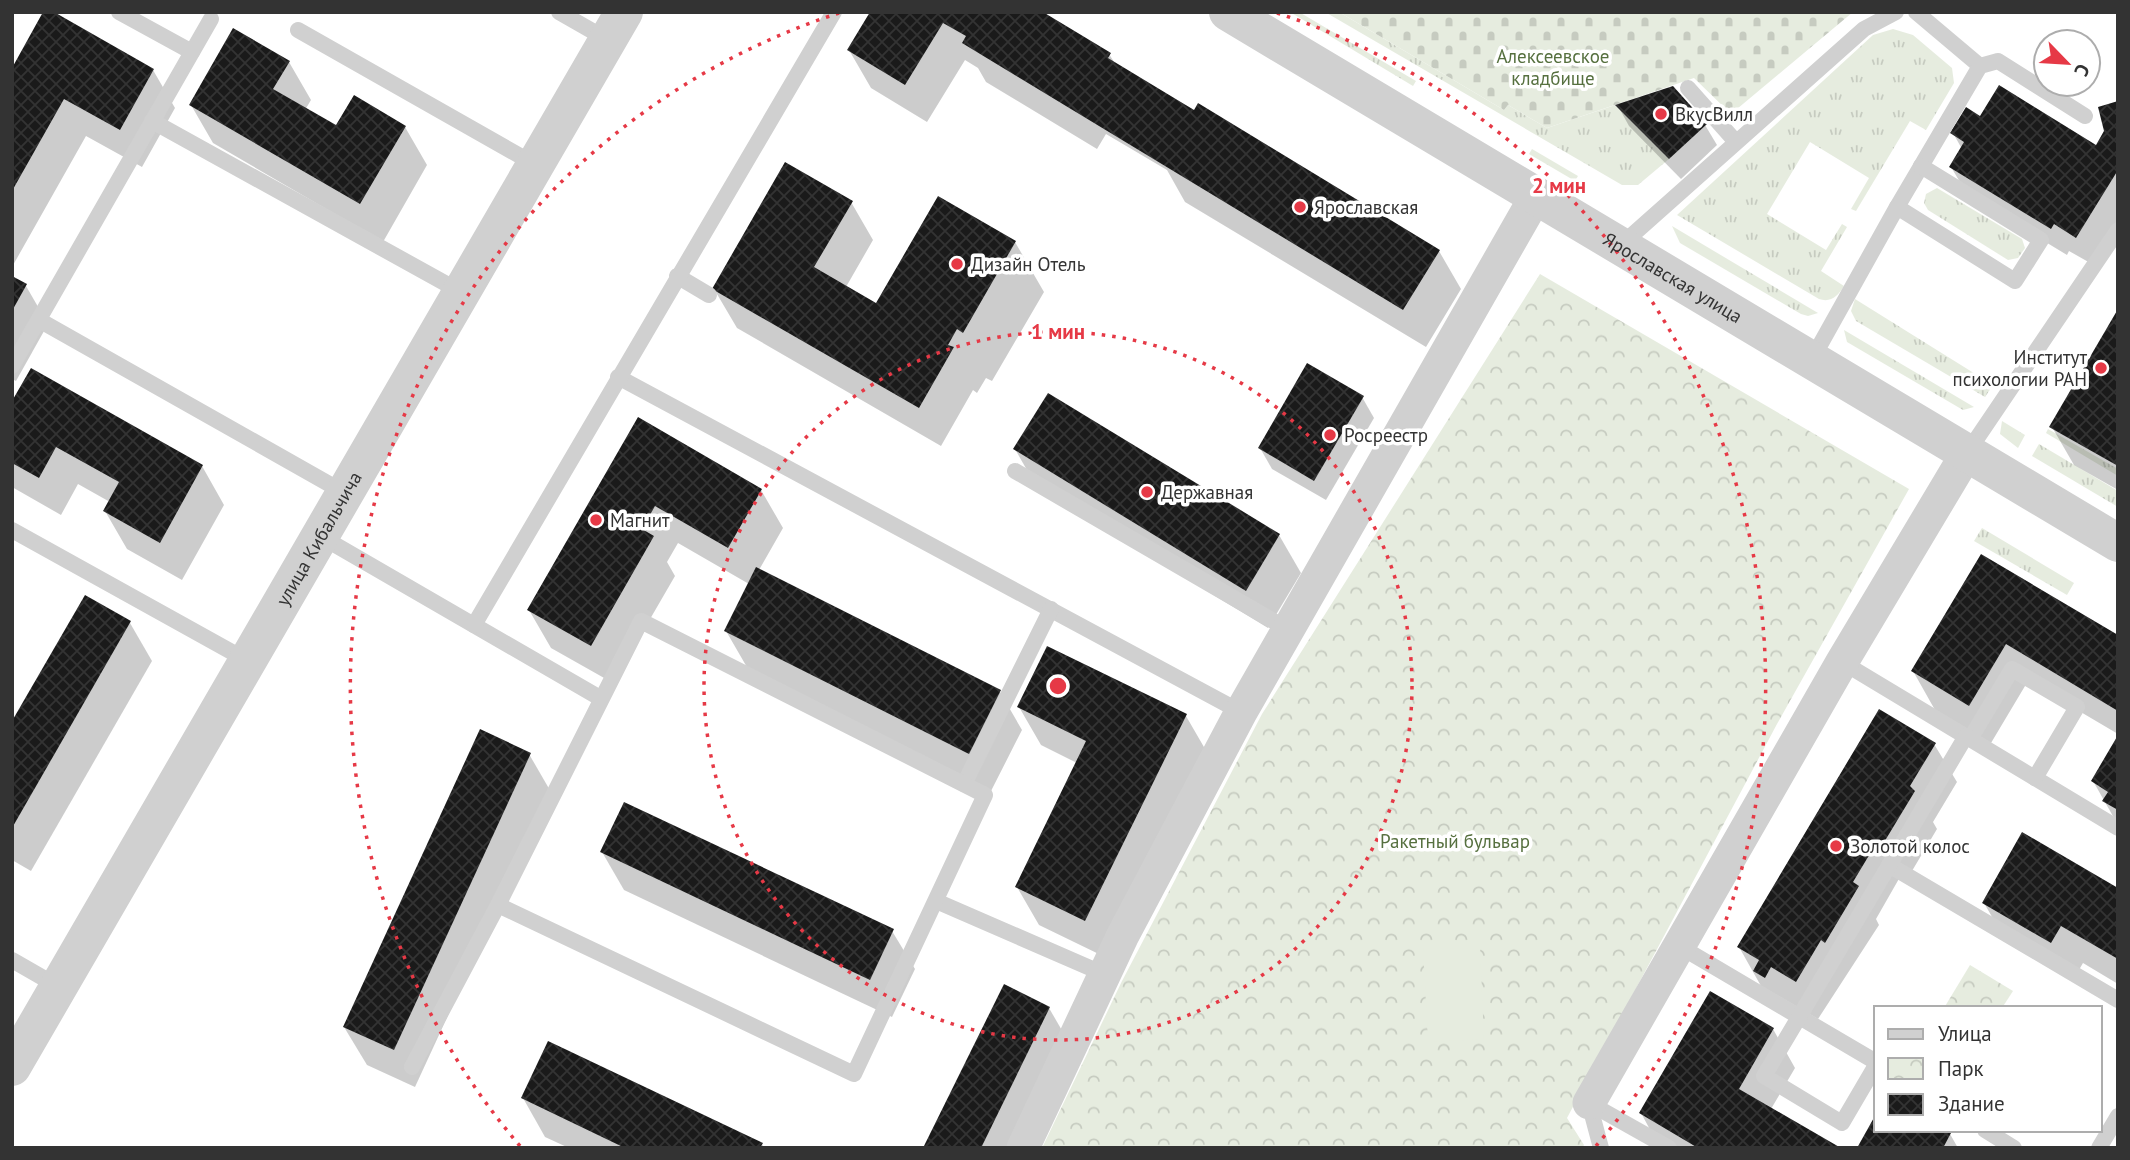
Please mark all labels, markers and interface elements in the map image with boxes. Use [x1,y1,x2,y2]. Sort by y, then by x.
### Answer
north arrow [2032,28,2102,98]
park label: Алексеевское кладбище [1496,44,1610,90]
text: С [2069,60,2096,80]
place label: ВкусВилл [1675,102,1753,126]
marker: ВкусВилл [1653,106,1669,122]
text: 2 мин [1532,172,1586,199]
place label: Ярославская [1314,195,1418,219]
marker: Ярославская [1292,199,1308,215]
street label: Ярославская улица [1599,227,1747,328]
place label: Дизайн Отель [971,252,1086,276]
marker: Дизайн Отель [949,256,965,272]
text: 1 мин [1031,318,1085,345]
place label: Институт психологии РАН [1953,345,2087,391]
marker: Институт психологии РАН [2093,360,2109,376]
place label: Росреестр [1344,423,1428,447]
marker: Росреестр [1322,427,1338,443]
street label: улица Кибальчича [270,467,367,610]
place label: Державная [1161,480,1253,504]
marker: Державная [1139,484,1155,500]
place label: Магнит [610,508,670,532]
marker: Магнит [588,512,604,528]
centre of rings [1046,674,1070,698]
park label: Ракетный бульвар [1380,829,1530,853]
place label: Золотой колос [1850,834,1970,858]
marker: Золотой колос [1828,838,1844,854]
legend [1874,1006,2102,1132]
text: Улица [1938,1020,1992,1047]
text: Парк [1938,1055,1984,1082]
text: Здание [1938,1090,2005,1117]

